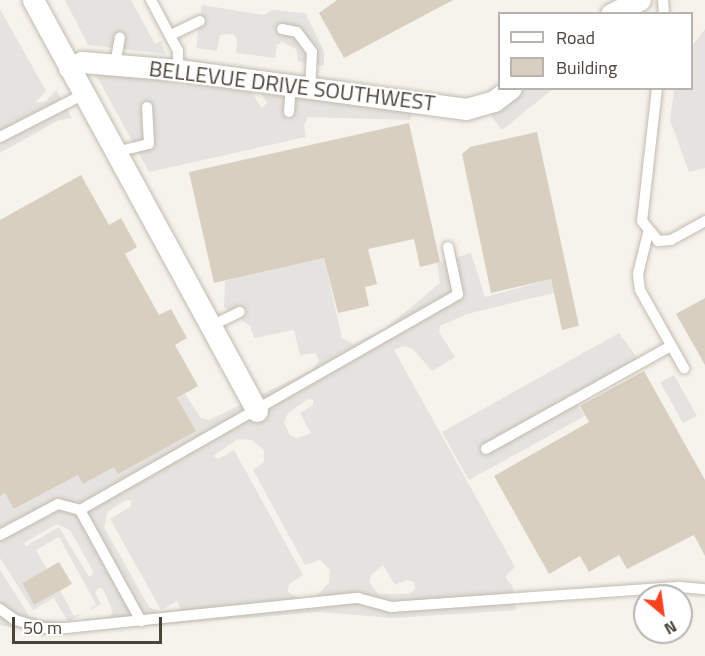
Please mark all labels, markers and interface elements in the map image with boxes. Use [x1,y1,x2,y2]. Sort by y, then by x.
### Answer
legend [498,12,693,90]
text: Road [556,24,595,51]
text: Building [556,54,617,81]
street label: BELLEVUE DRIVE SOUTHWEST [147,55,437,117]
north arrow [633,584,693,644]
scale bar [15,605,165,643]
text: 50 m [23,614,62,641]
text: N [660,615,681,641]

